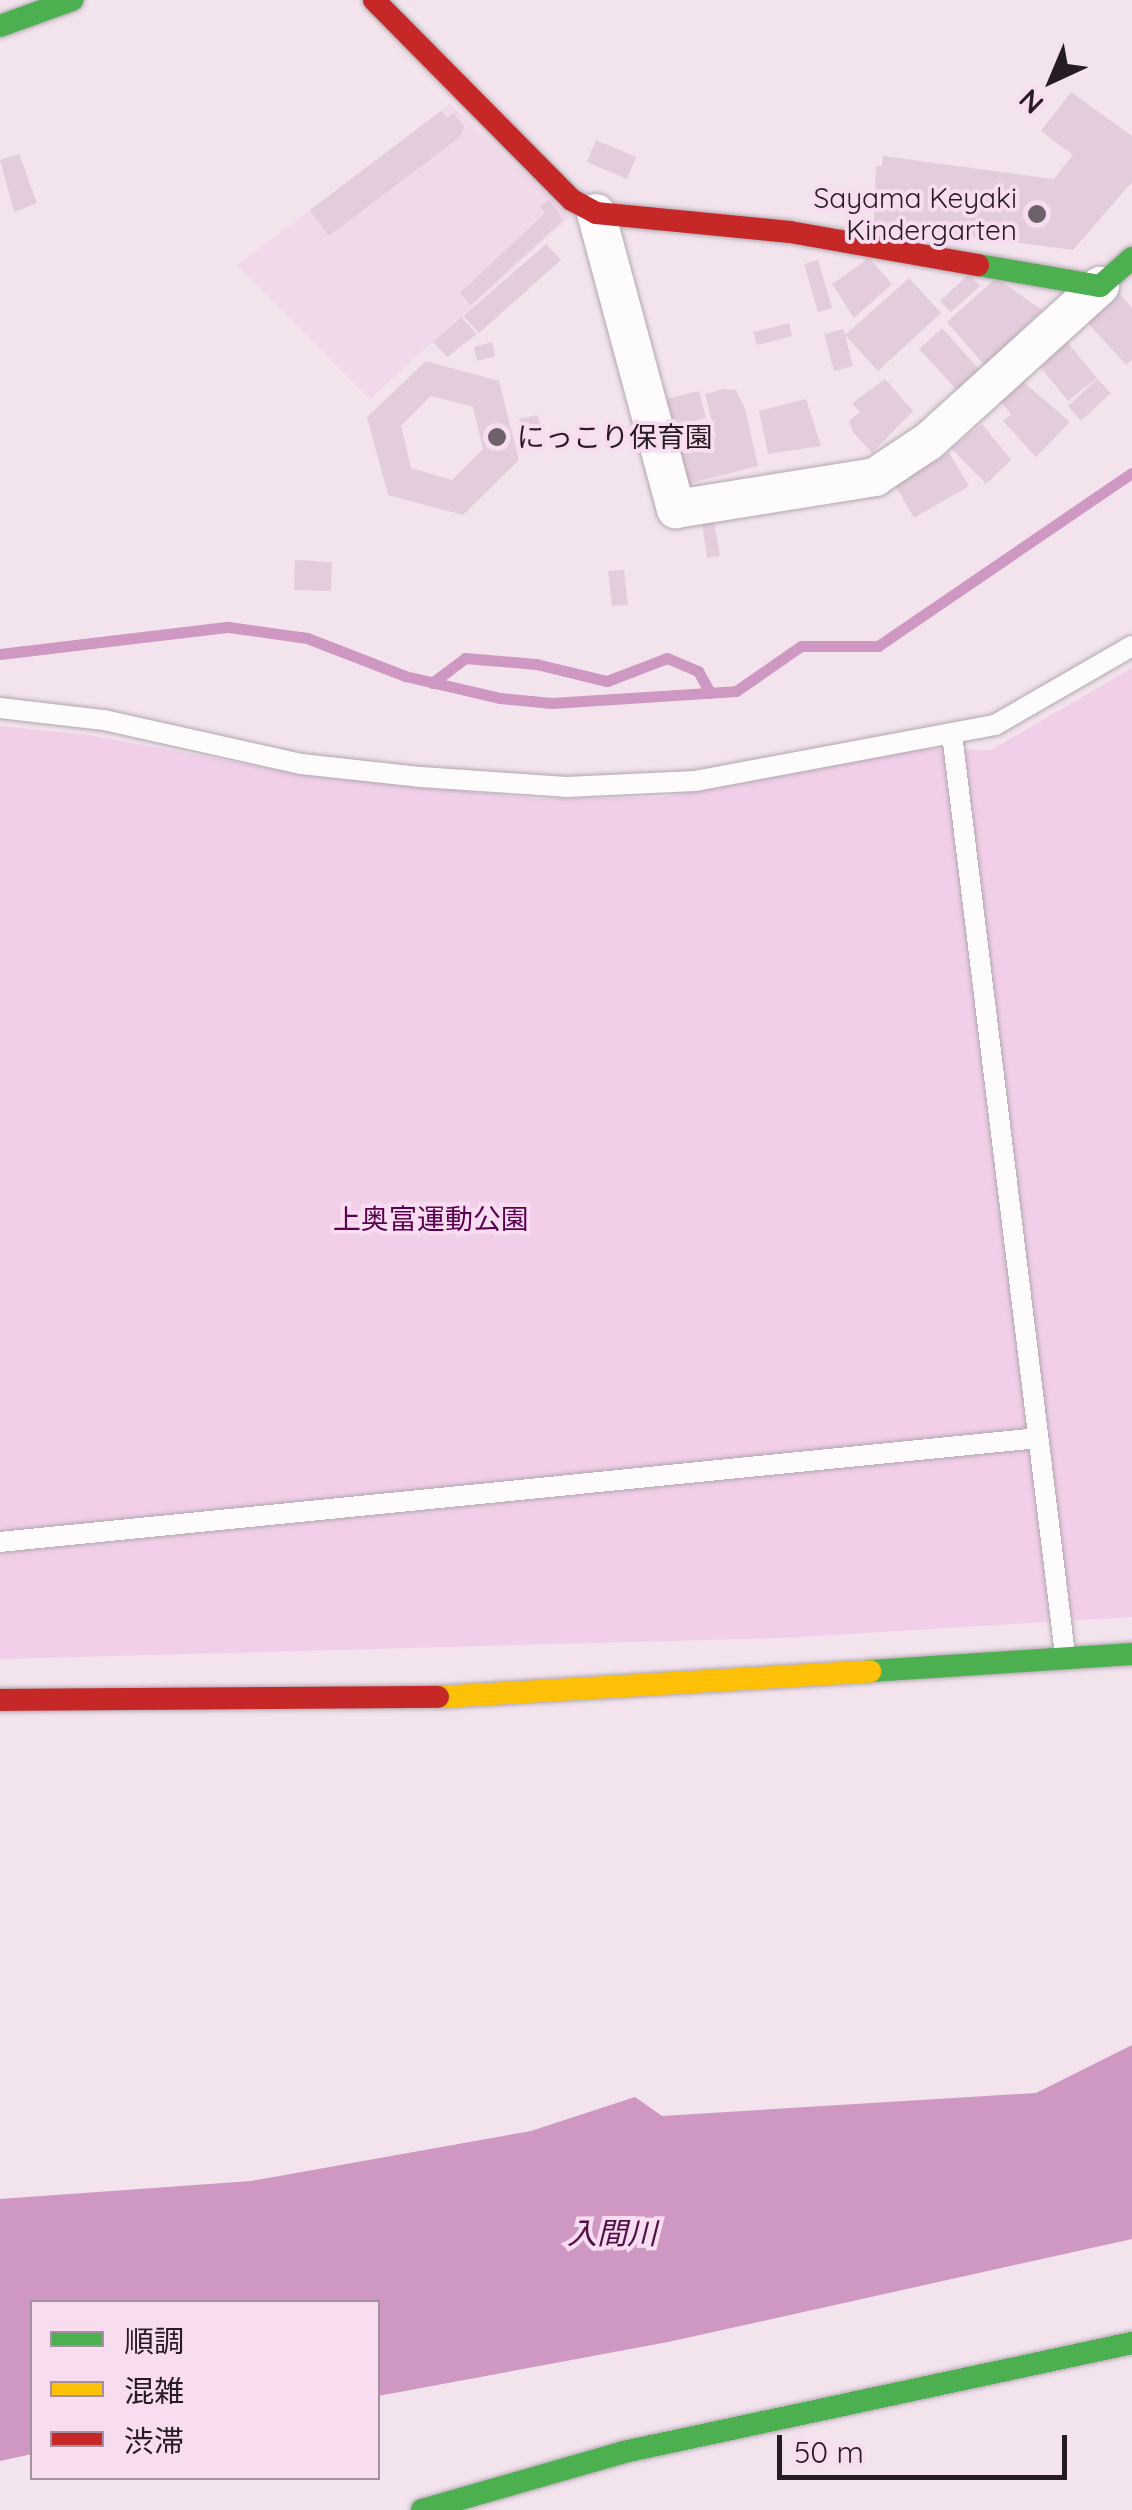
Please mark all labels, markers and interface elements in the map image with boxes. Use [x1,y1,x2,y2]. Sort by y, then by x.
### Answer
north arrow [1002,30,1102,130]
text: N [1011,82,1050,122]
place label: Sayama Keyaki Kindergarten [813,181,1017,247]
marker: Sayama Keyaki Kindergarten [1026,203,1048,225]
place label: にっこり保育園 [517,420,713,454]
marker: にっこり保育園 [486,426,508,448]
park label: 上奥富運動公園 [333,1202,529,1236]
water label: 入間川 [567,2215,657,2251]
legend [30,2300,380,2480]
text: 順調 [124,2322,184,2360]
text: 混雑 [124,2372,184,2410]
scale bar [782,2415,1072,2477]
text: 渋滞 [124,2422,184,2460]
text: 50 m [794,2433,864,2471]

